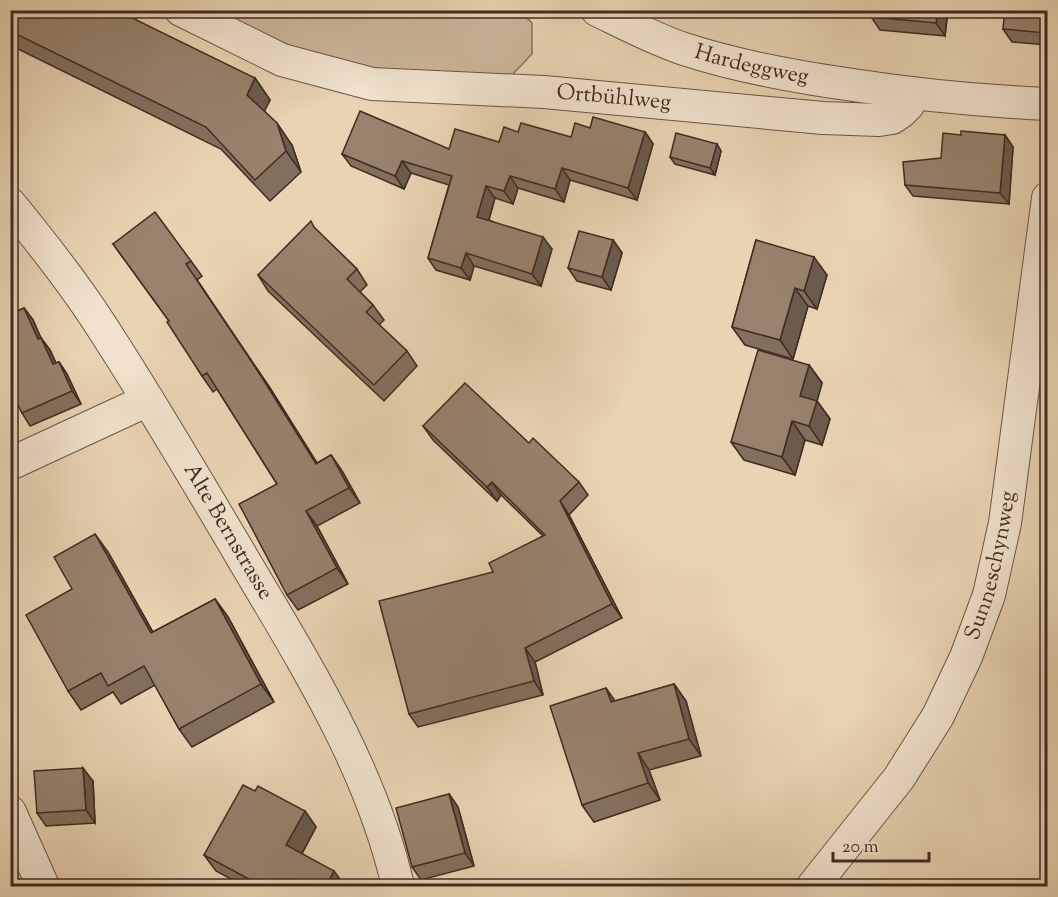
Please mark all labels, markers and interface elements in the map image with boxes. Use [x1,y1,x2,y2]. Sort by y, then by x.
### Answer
street label: Hardeggweg [690,37,811,94]
street label: Ortbühlweg [555,77,673,120]
street label: Alte Bernstrasse [174,458,280,606]
street label: Sunneschynweg [958,489,1025,645]
scale bar [833,825,929,863]
text: 20 m [842,835,879,861]

